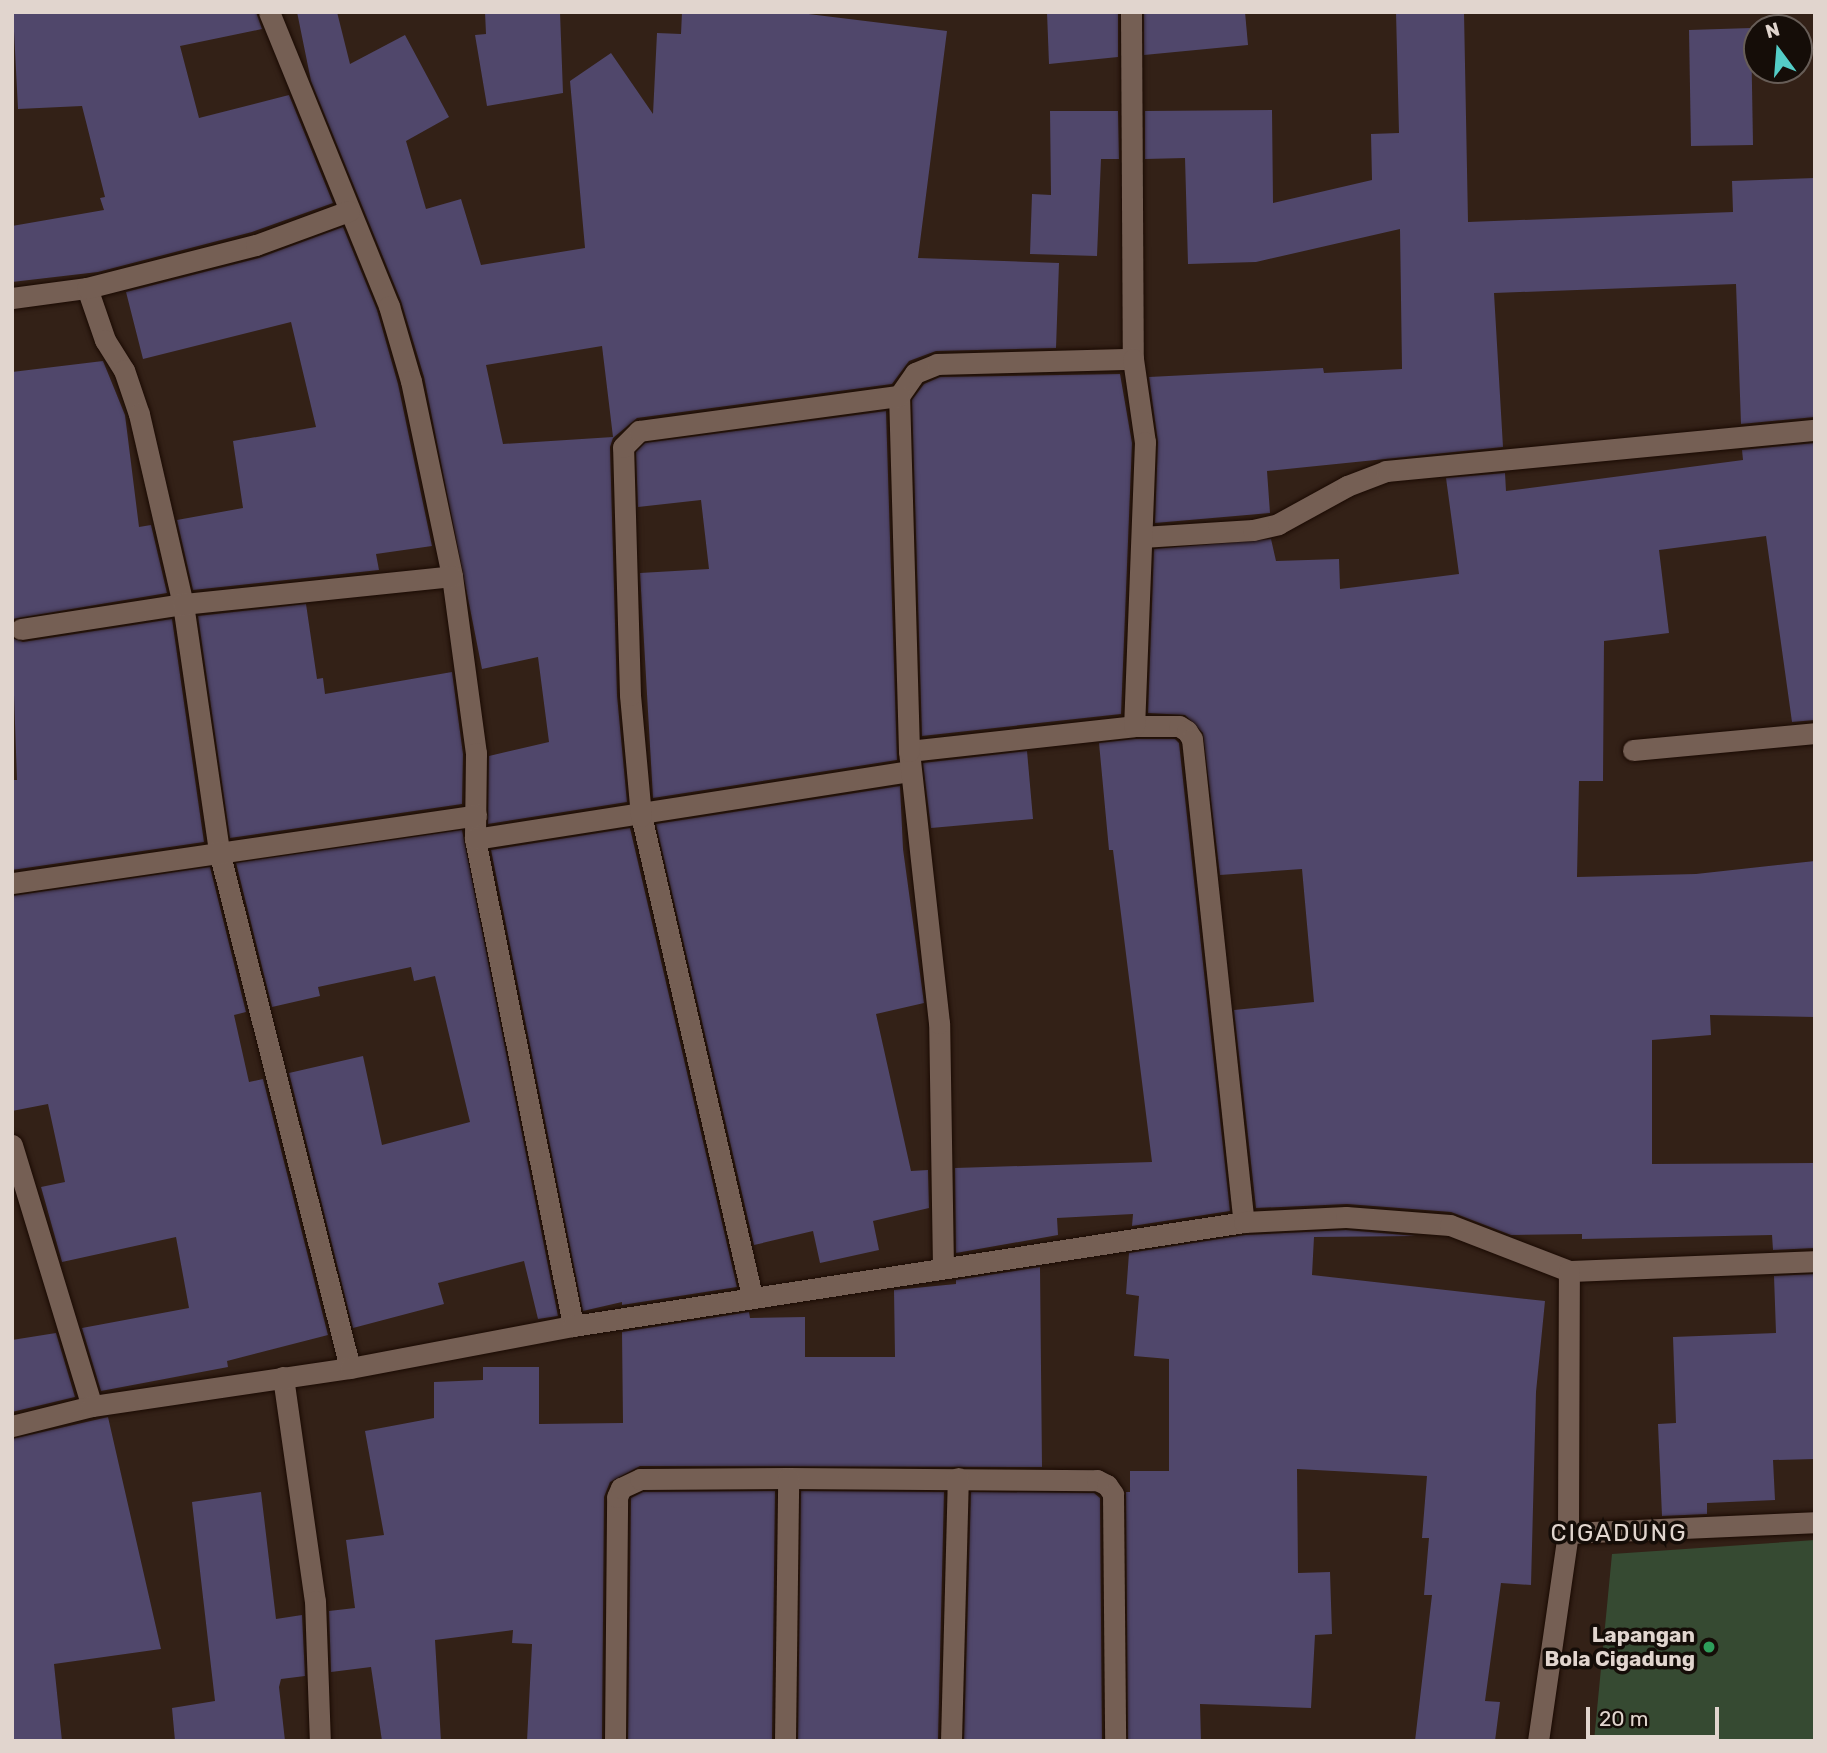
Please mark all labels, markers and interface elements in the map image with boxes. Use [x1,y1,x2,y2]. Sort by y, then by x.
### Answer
north arrow [1743,14,1813,84]
text: N [1763,17,1782,43]
district label: CIGADUNG [1551,1520,1687,1548]
place label: Lapangan Bola Cigadung [1545,1622,1695,1672]
marker: Lapangan Bola Cigadung [1701,1639,1717,1655]
scale bar [1589,1694,1722,1738]
text: 20 m [1599,1706,1648,1731]

